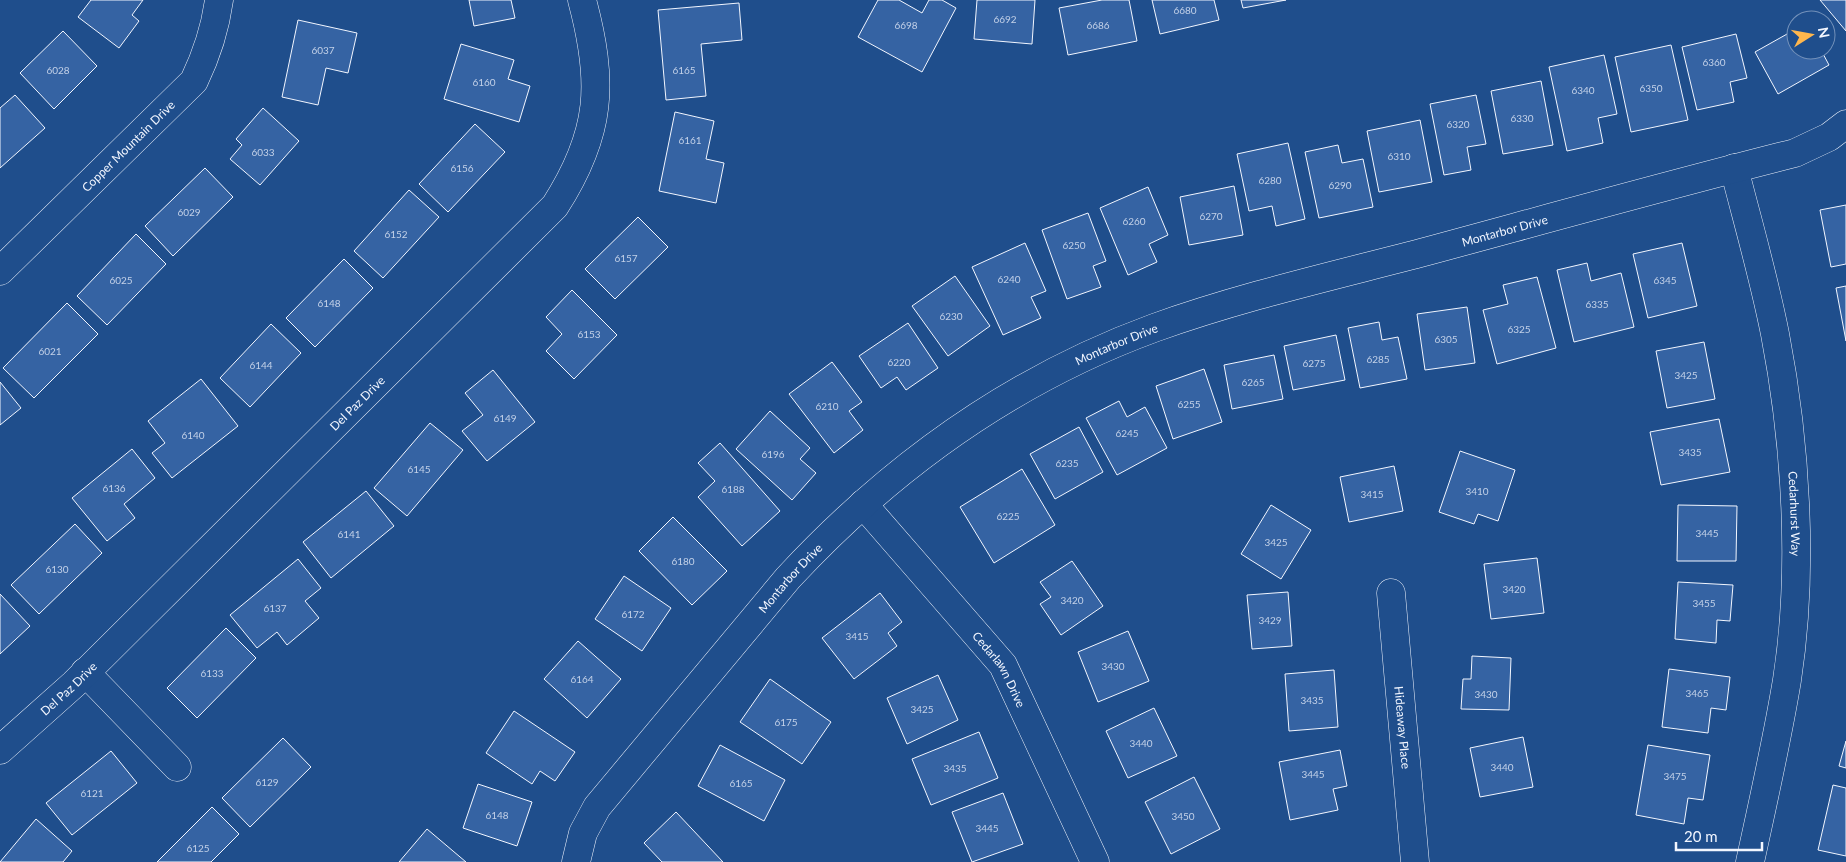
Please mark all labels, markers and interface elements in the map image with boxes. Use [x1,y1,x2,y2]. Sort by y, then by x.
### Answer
house number: 6680 [1173,4,1197,16]
north arrow [1786,10,1836,60]
house number: 6692 [993,13,1017,25]
house number: 6698 [894,19,918,31]
house number: 6686 [1086,19,1110,31]
text: N [1815,26,1834,39]
house number: 6037 [311,44,335,56]
house number: 6360 [1702,56,1726,68]
house number: 6028 [46,64,70,76]
house number: 6165 [672,64,696,76]
house number: 6160 [472,76,496,88]
house number: 6350 [1639,82,1663,94]
house number: 6340 [1571,84,1595,96]
street label: Copper Mountain Drive [78,97,178,195]
house number: 6330 [1510,112,1534,124]
house number: 6320 [1446,118,1470,130]
house number: 6161 [678,134,702,146]
house number: 6033 [251,146,275,158]
house number: 6310 [1387,150,1411,162]
house number: 6156 [450,162,474,174]
house number: 6280 [1258,174,1282,186]
house number: 6290 [1328,179,1352,191]
house number: 6029 [177,206,201,218]
house number: 6270 [1199,210,1223,222]
street label: Montarbor Drive [1460,211,1549,249]
house number: 6260 [1122,215,1146,227]
house number: 6152 [384,228,408,240]
house number: 6250 [1062,239,1086,251]
house number: 6157 [614,252,638,264]
house number: 6240 [997,273,1021,285]
house number: 6025 [109,274,133,286]
house number: 6345 [1653,274,1677,286]
house number: 6148 [317,297,341,309]
house number: 6335 [1585,298,1609,310]
house number: 6230 [939,310,963,322]
street label: Montarbor Drive [1072,320,1160,368]
house number: 6325 [1507,323,1531,335]
house number: 6153 [577,328,601,340]
house number: 6305 [1434,333,1458,345]
house number: 6021 [38,345,62,357]
house number: 6285 [1366,353,1390,365]
house number: 6220 [887,356,911,368]
house number: 6275 [1302,357,1326,369]
house number: 6144 [249,359,273,371]
house number: 3425 [1674,369,1698,381]
street label: Del Paz Drive [326,372,388,433]
house number: 6265 [1241,376,1265,388]
house number: 6255 [1177,398,1201,410]
house number: 6210 [815,400,839,412]
house number: 6149 [493,412,517,424]
house number: 6245 [1115,427,1139,439]
house number: 6140 [181,429,205,441]
house number: 3435 [1678,446,1702,458]
house number: 6196 [761,448,785,460]
house number: 6235 [1055,457,1079,469]
house number: 6145 [407,463,431,475]
street label: Cedarhurst Way [1786,471,1804,557]
house number: 6136 [102,482,126,494]
house number: 6188 [721,483,745,495]
house number: 3410 [1465,485,1489,497]
house number: 3415 [1360,488,1384,500]
house number: 6225 [996,510,1020,522]
house number: 3445 [1695,527,1719,539]
house number: 6141 [337,528,361,540]
house number: 3425 [1264,536,1288,548]
street label: Montarbor Drive [755,540,825,616]
house number: 6180 [671,555,695,567]
house number: 6130 [45,563,69,575]
house number: 3420 [1502,583,1526,595]
house number: 3420 [1060,594,1084,606]
house number: 3455 [1692,597,1716,609]
house number: 6137 [263,602,287,614]
house number: 6172 [621,608,645,620]
house number: 3429 [1258,614,1282,626]
street label: Cedarlawn Drive [970,628,1029,710]
house number: 3415 [845,630,869,642]
street label: Del Paz Drive [37,659,100,718]
house number: 3430 [1101,660,1125,672]
house number: 6133 [200,667,224,679]
house number: 6164 [570,673,594,685]
street label: Hideaway Place [1392,685,1414,770]
house number: 3465 [1685,687,1709,699]
house number: 3430 [1474,688,1498,700]
house number: 3435 [1300,694,1324,706]
house number: 3425 [910,703,934,715]
house number: 6175 [774,716,798,728]
house number: 3440 [1129,737,1153,749]
house number: 3440 [1490,761,1514,773]
house number: 3435 [943,762,967,774]
house number: 3445 [1301,768,1325,780]
house number: 3475 [1663,770,1687,782]
house number: 6129 [255,776,279,788]
house number: 6165 [729,777,753,789]
house number: 6121 [80,787,104,799]
house number: 6148 [485,809,509,821]
house number: 3450 [1171,810,1195,822]
scale bar [1676,820,1762,852]
house number: 3445 [975,822,999,834]
text: 20 m [1684,827,1718,845]
house number: 6125 [186,842,210,854]

